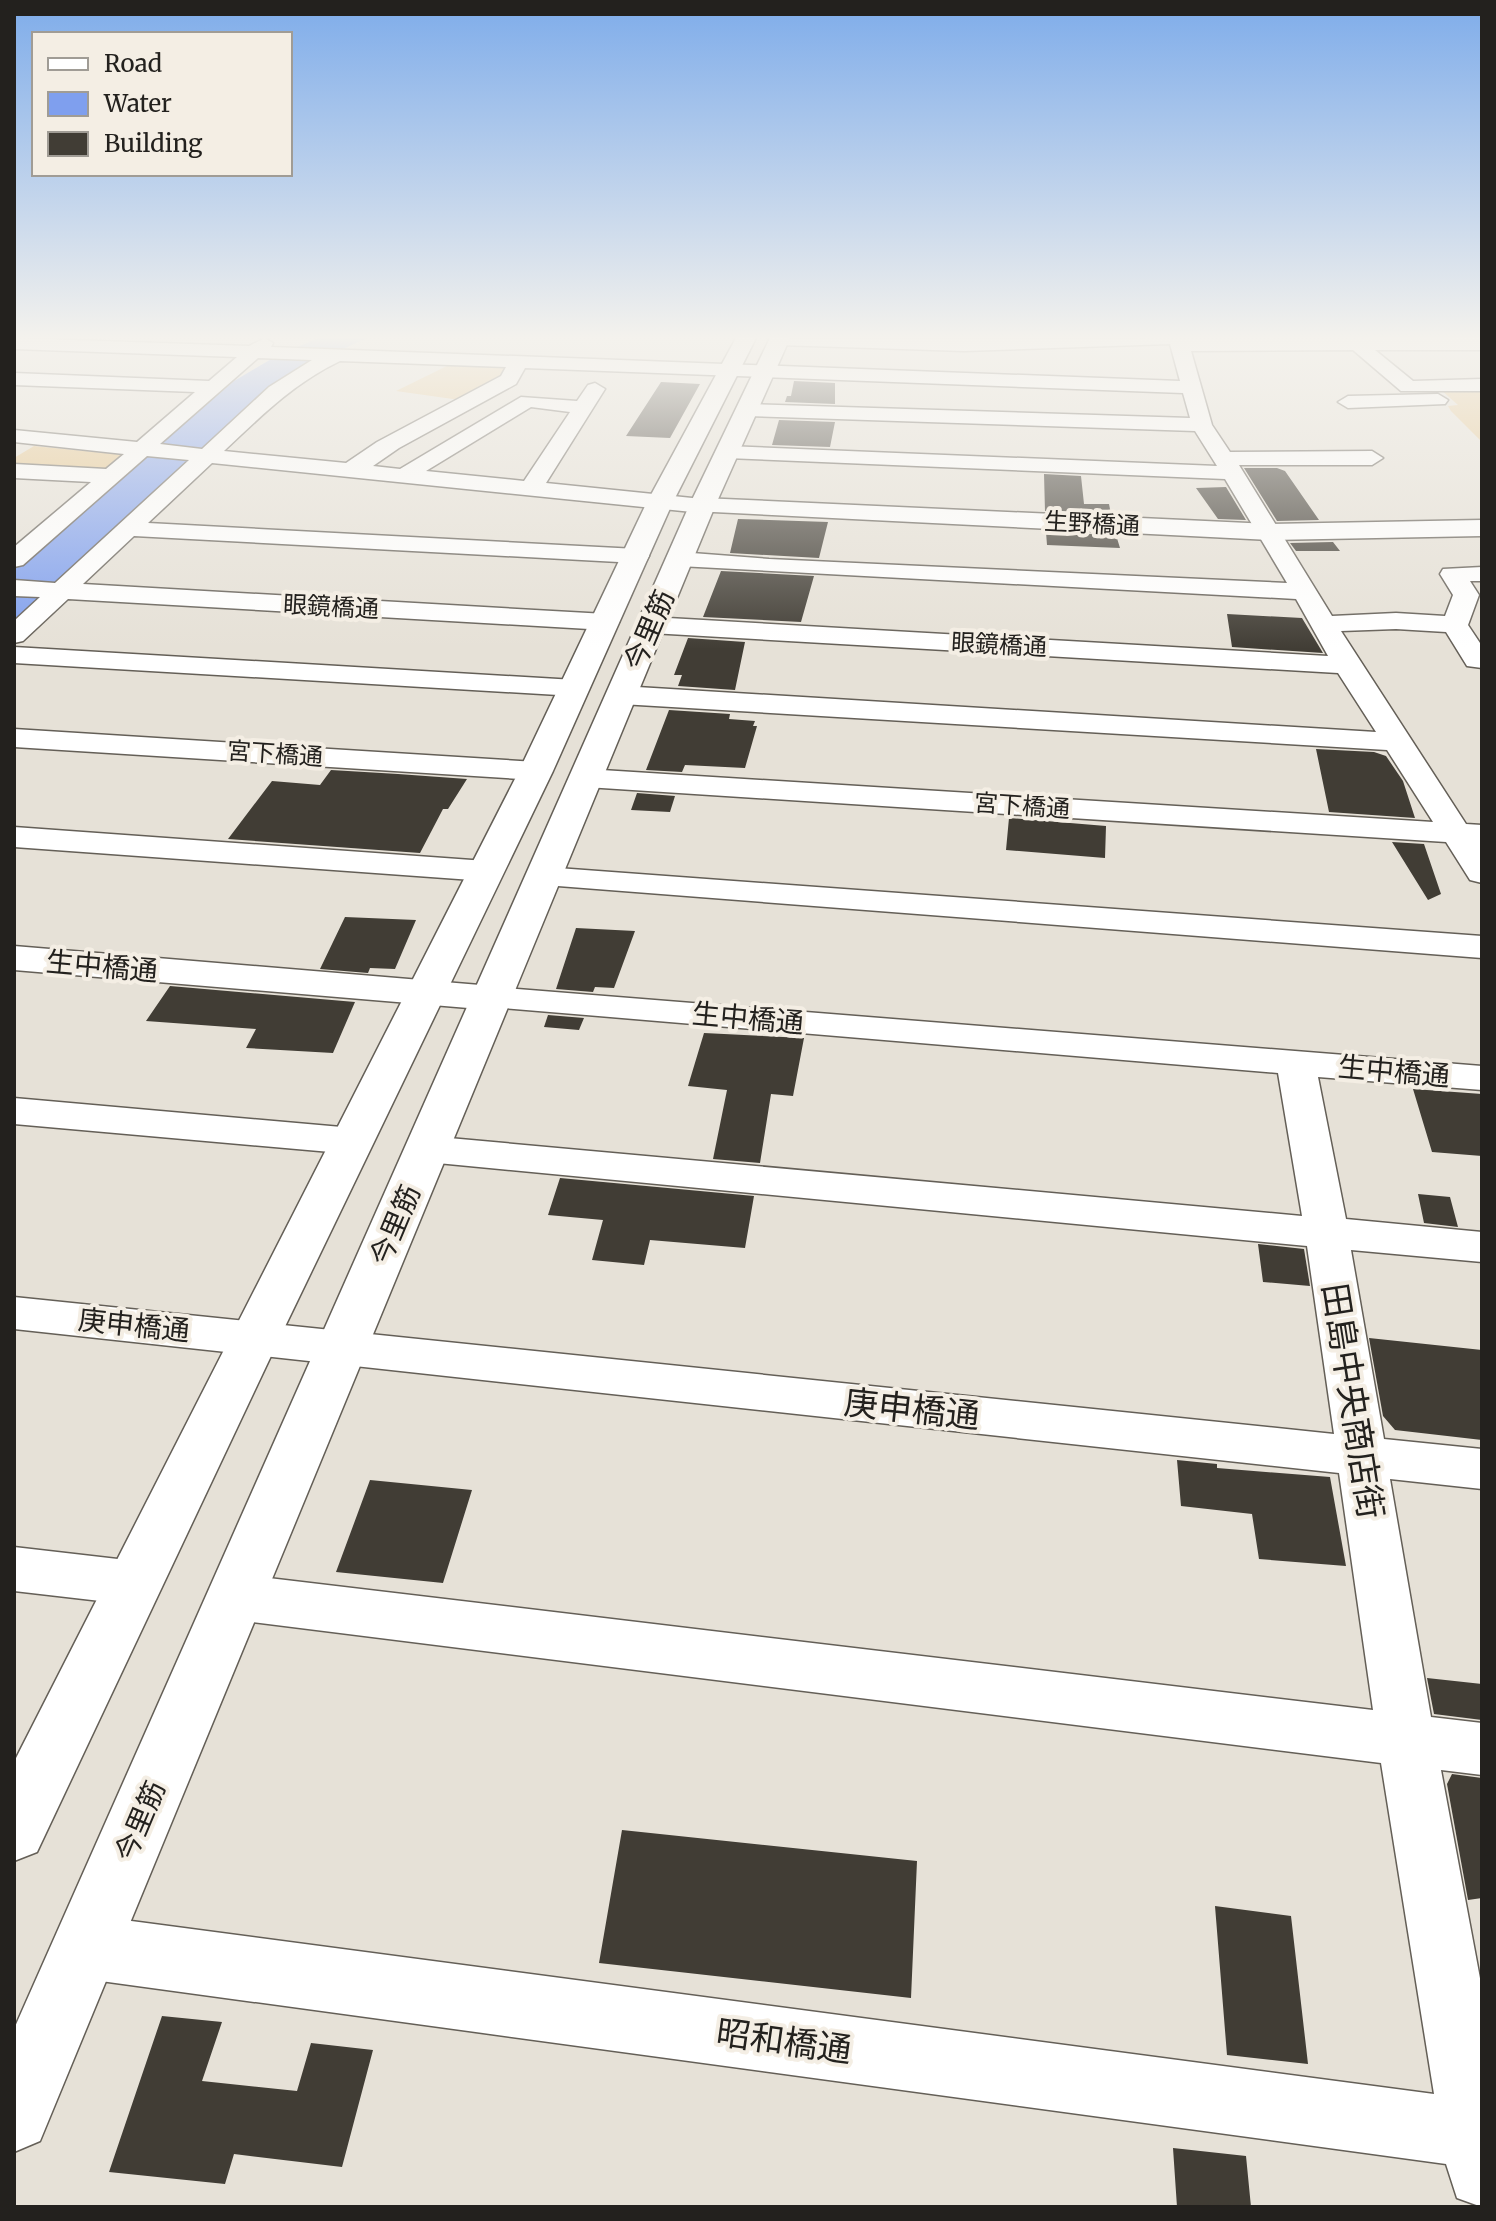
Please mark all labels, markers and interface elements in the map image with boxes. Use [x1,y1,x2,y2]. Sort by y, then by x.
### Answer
legend [32,32,292,176]
text: Road [104,48,162,79]
text: Water [103,88,172,119]
text: Building [104,128,203,159]
street label: 生野橋通 [1043,506,1141,541]
street label: 今里筋 [616,584,682,676]
street label: 眼鏡橋通 [282,589,380,624]
street label: 眼鏡橋通 [950,627,1048,662]
street label: 宮下橋通 [226,735,324,772]
street label: 宮下橋通 [973,787,1071,824]
street label: 生中橋通 [45,943,159,989]
street label: 生中橋通 [691,995,805,1041]
street label: 生中橋通 [1337,1048,1451,1094]
street label: 今里筋 [362,1179,428,1271]
street label: 田島中央商店街 [1314,1280,1392,1522]
street label: 庚申橋通 [76,1301,192,1349]
street label: 庚申橋通 [842,1381,982,1437]
street label: 今里筋 [107,1775,173,1867]
street label: 昭和橋通 [714,2011,854,2071]

